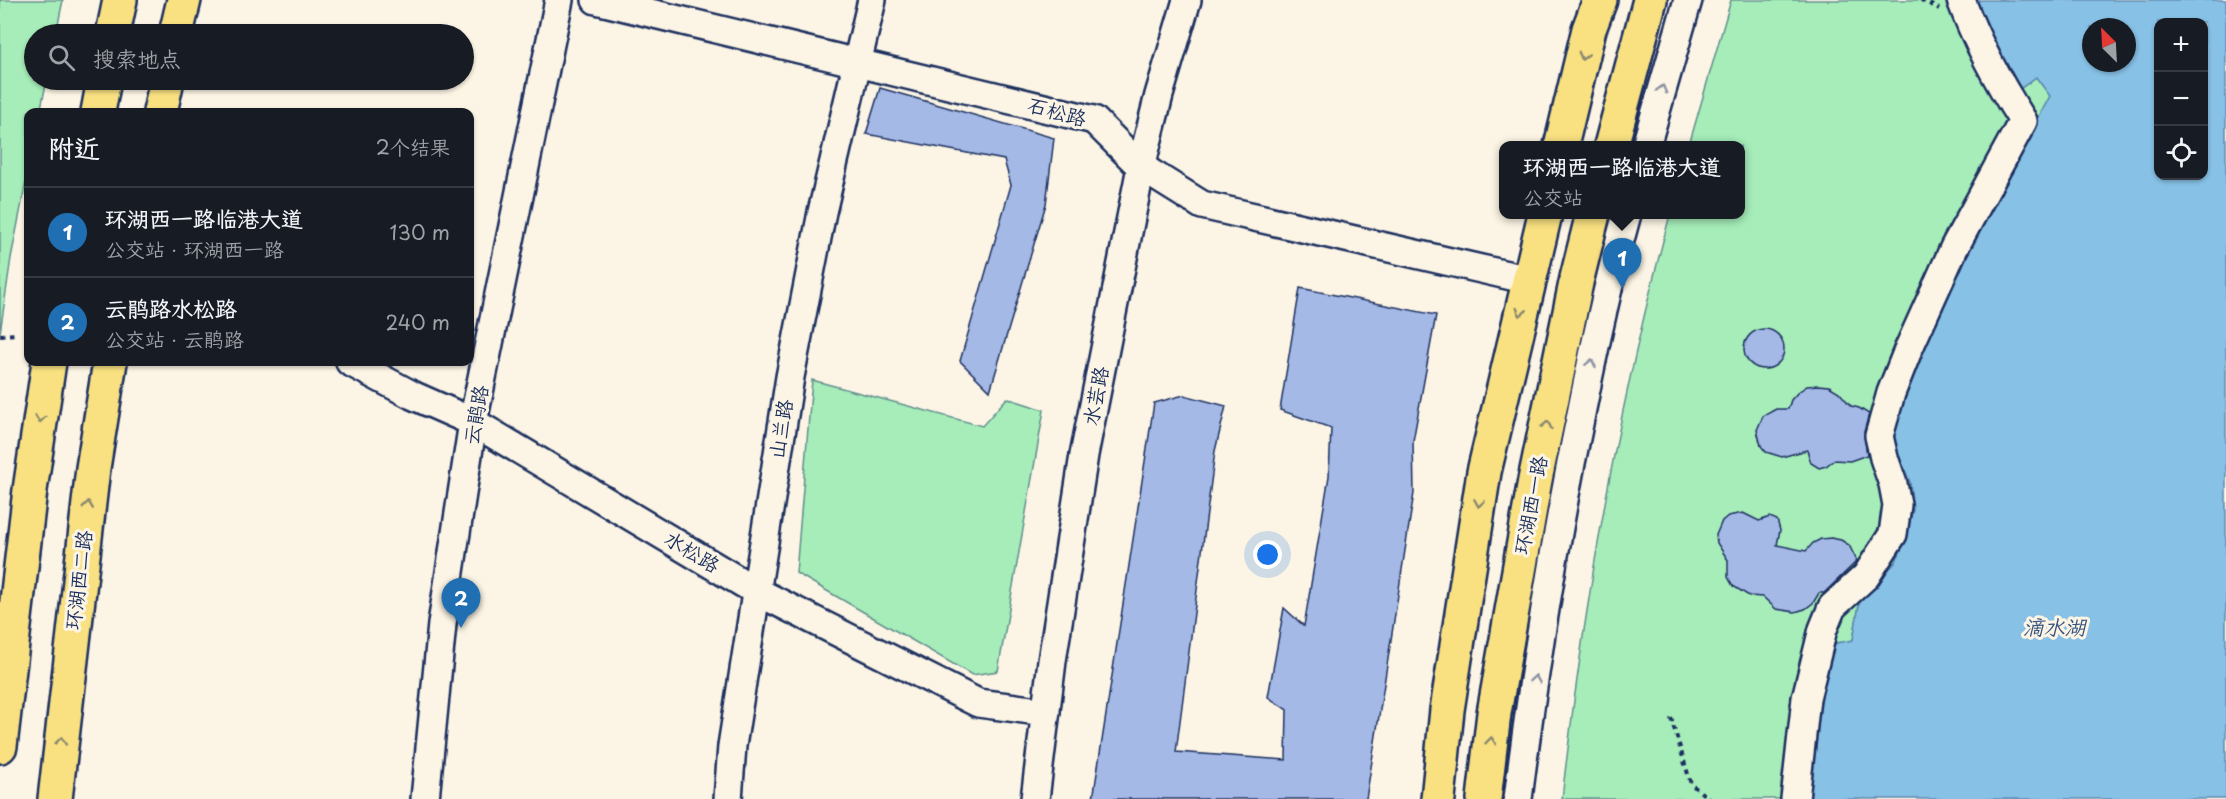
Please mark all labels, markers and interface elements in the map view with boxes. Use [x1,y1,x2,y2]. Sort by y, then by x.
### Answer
north arrow [2082,18,2136,72]
map controls [2154,18,2208,180]
button: + [2154,18,2208,72]
search box [24,24,474,90]
icon: search [45,41,78,74]
text: 搜索地点 [93,41,181,74]
one-way arrow [1577,51,1590,61]
button: − [2154,72,2208,126]
one-way arrow [1655,84,1667,95]
street label: 石松路 [1024,89,1091,134]
button: locate [2154,126,2208,180]
text: 附近 [48,128,100,167]
text: 2个结果 [376,132,450,162]
popup [1499,141,1745,219]
text: 环湖西一路临港大道 [1523,149,1721,182]
text: 公交站 [1523,182,1583,212]
text: 环湖西一路临港大道 [105,201,303,234]
text: 1 [63,217,72,247]
text: 130 m [390,217,450,247]
text: 公交站 · 环湖西一路 [105,234,284,264]
pin: 1 [1602,238,1642,288]
text: 云鹃路水松路 [105,291,237,324]
text: 2 [60,307,75,337]
text: 240 m [385,307,450,337]
one-way arrow [1516,307,1529,317]
text: 公交站 · 云鹃路 [105,324,244,354]
one-way arrow [1584,358,1597,368]
street label: 水芸路 [1075,363,1116,428]
street label: 云鹃路 [455,382,495,447]
street label: 山兰路 [761,396,800,461]
one-way arrow [35,415,47,424]
one-way arrow [1540,420,1553,430]
street label: 环湖西一路 [1506,452,1554,557]
one-way arrow [1474,498,1486,507]
one-way arrow [81,501,94,510]
street label: 水松路 [659,523,727,580]
street label: 环湖西二路 [57,527,99,631]
your location [1253,540,1282,569]
pin: 2 [442,578,480,628]
water label: 滴水湖 [2023,610,2087,642]
one-way arrow [1528,674,1540,683]
one-way arrow [54,736,67,745]
one-way arrow [1484,736,1497,745]

